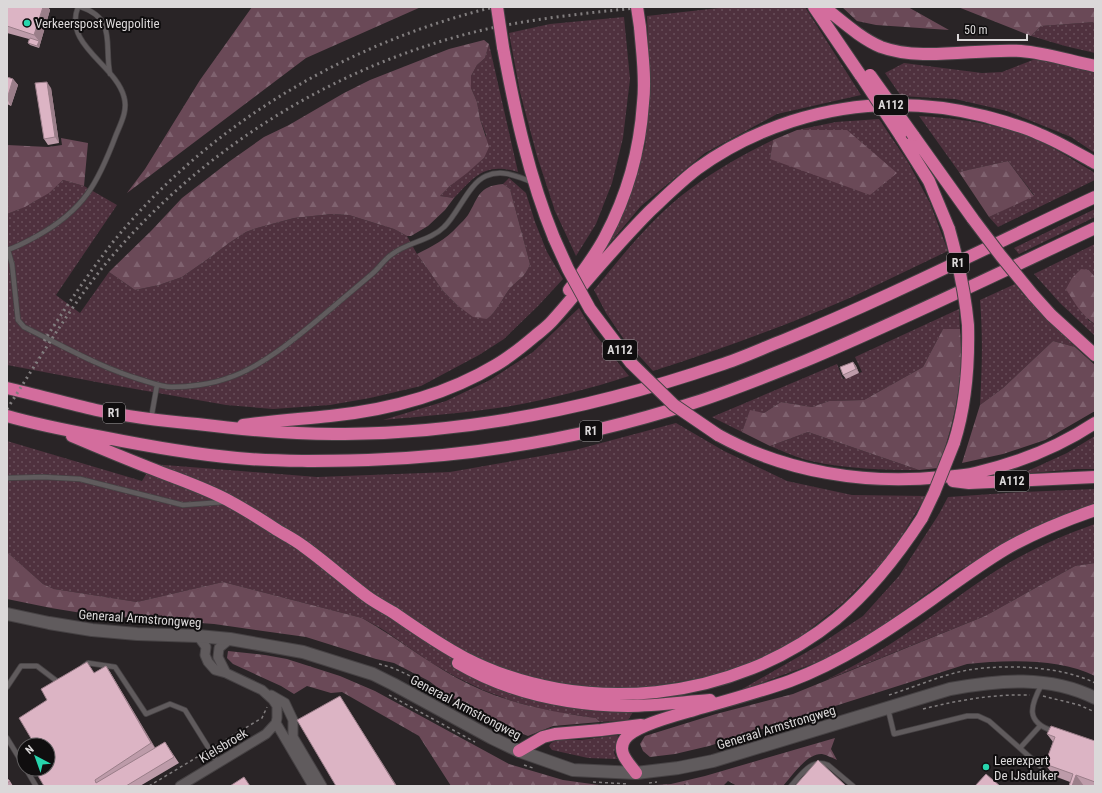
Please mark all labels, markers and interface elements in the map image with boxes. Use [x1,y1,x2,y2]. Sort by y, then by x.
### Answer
place label: Verkeerspost Wegpolitie [35,16,160,31]
scale bar [958,16,1027,42]
marker: Verkeerspost Wegpolitie [22,18,32,28]
text: 50 m [964,23,988,37]
road number: A112 [874,95,908,115]
road number: R1 [947,253,969,273]
road number: A112 [603,340,637,360]
road number: R1 [103,403,125,423]
road number: R1 [580,421,602,441]
road number: A112 [995,471,1029,491]
street label: Generaal Armstrongweg [78,607,202,630]
street label: Generaal Armstrongweg [408,672,524,743]
street label: Generaal Armstrongweg [715,702,837,753]
street label: Kielsbroek [196,725,250,766]
north arrow [16,737,56,777]
text: N [23,743,37,757]
place label: Leerexpert De IJsduiker [994,753,1058,783]
marker: Leerexpert De IJsduiker [981,762,991,772]

